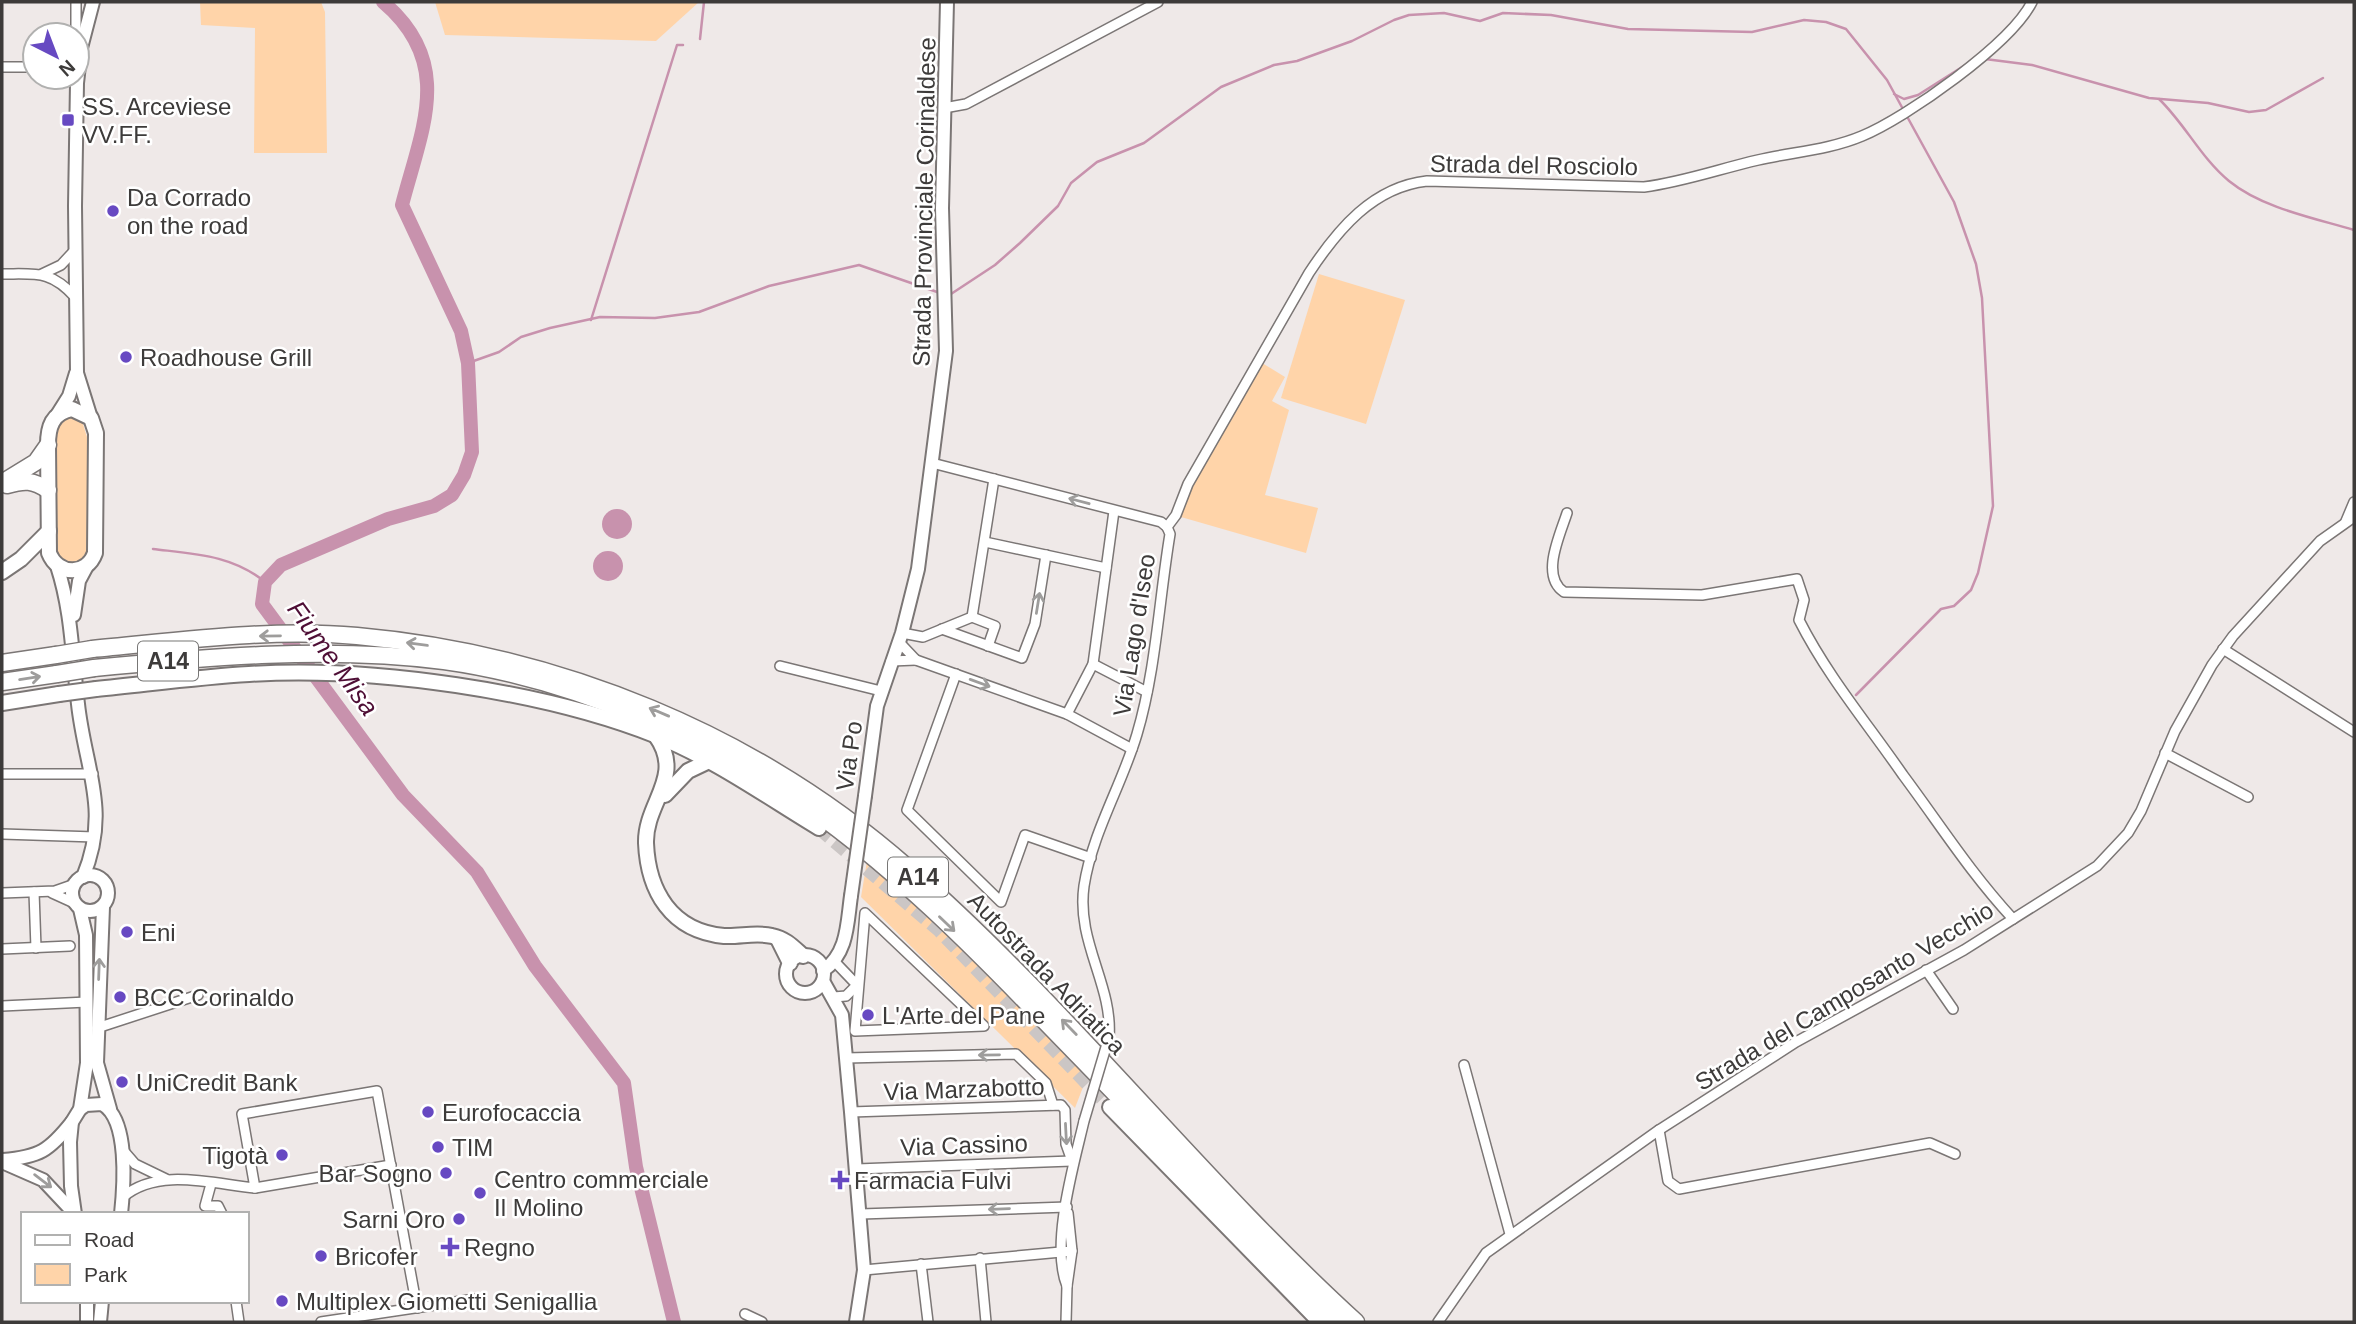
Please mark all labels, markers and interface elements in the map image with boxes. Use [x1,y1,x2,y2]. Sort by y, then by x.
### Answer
north arrow [21,21,91,91]
street label: Strada Provinciale Corinaldese [908,37,940,367]
text: N [55,56,79,81]
place label: SS. Arceviese VV.FF. [82,93,231,148]
marker: SS. Arceviese VV.FF. [60,112,76,128]
street label: Strada del Rosciolo [1430,150,1638,180]
place label: Da Corrado on the road [127,184,251,239]
marker: Da Corrado on the road [105,203,121,219]
place label: Roadhouse Grill [140,344,312,371]
marker: Roadhouse Grill [118,349,134,365]
one-way arrow [1068,494,1090,507]
street label: Via Lago d'Iseo [1108,552,1160,718]
one-way arrow [1032,593,1045,615]
water label: Fiume Misa [281,595,385,721]
one-way arrow [258,629,281,643]
one-way arrow [406,638,429,651]
road number: A14 [138,642,198,680]
one-way arrow [18,671,40,684]
one-way arrow [968,678,990,690]
one-way arrow [649,705,670,718]
street label: Via Po [831,719,867,793]
road number: A14 [888,858,948,897]
street label: Autostrada Adriatica [963,886,1132,1060]
street label: Strada del Camposanto Vecchio [1690,896,1998,1096]
one-way arrow [939,915,956,932]
place label: Eni [141,919,176,946]
marker: Eni [119,924,135,940]
one-way arrow [93,958,106,981]
place label: BCC Corinaldo [134,984,294,1011]
marker: BCC Corinaldo [112,989,128,1005]
place label: L'Arte del Pane [882,1002,1045,1029]
marker: L'Arte del Pane [860,1007,876,1023]
one-way arrow [1060,1019,1077,1036]
one-way arrow [978,1048,1001,1061]
place label: UniCredit Bank [136,1069,298,1096]
street label: Via Marzabotto [883,1073,1045,1105]
marker: UniCredit Bank [114,1074,130,1090]
place label: Eurofocaccia [442,1099,581,1126]
marker: Eurofocaccia [420,1104,436,1120]
one-way arrow [1060,1122,1073,1145]
street label: Via Cassino [900,1129,1028,1161]
place label: TIM [452,1134,493,1161]
marker: TIM [430,1139,446,1155]
place label: Tigotà [202,1142,269,1169]
marker: Tigotà [274,1147,290,1163]
place label: Bar Sogno [319,1160,432,1187]
marker: Bar Sogno [438,1165,454,1181]
place label: Centro commerciale Il Molino [494,1166,709,1221]
place label: Farmacia Fulvi [854,1167,1011,1194]
marker: Farmacia Fulvi [832,1172,848,1188]
one-way arrow [33,1173,52,1188]
marker: Centro commerciale Il Molino [472,1185,488,1201]
one-way arrow [988,1203,1011,1216]
place label: Sarni Oro [342,1206,445,1233]
marker: Sarni Oro [451,1211,467,1227]
legend [21,1212,248,1303]
text: Road [84,1228,134,1251]
place label: Regno [464,1234,535,1261]
marker: Regno [442,1239,458,1255]
place label: Bricofer [335,1243,418,1270]
marker: Bricofer [313,1248,329,1264]
text: Park [84,1263,128,1286]
place label: Multiplex Giometti Senigallia [296,1288,598,1315]
marker: Multiplex Giometti Senigallia [274,1293,290,1309]

